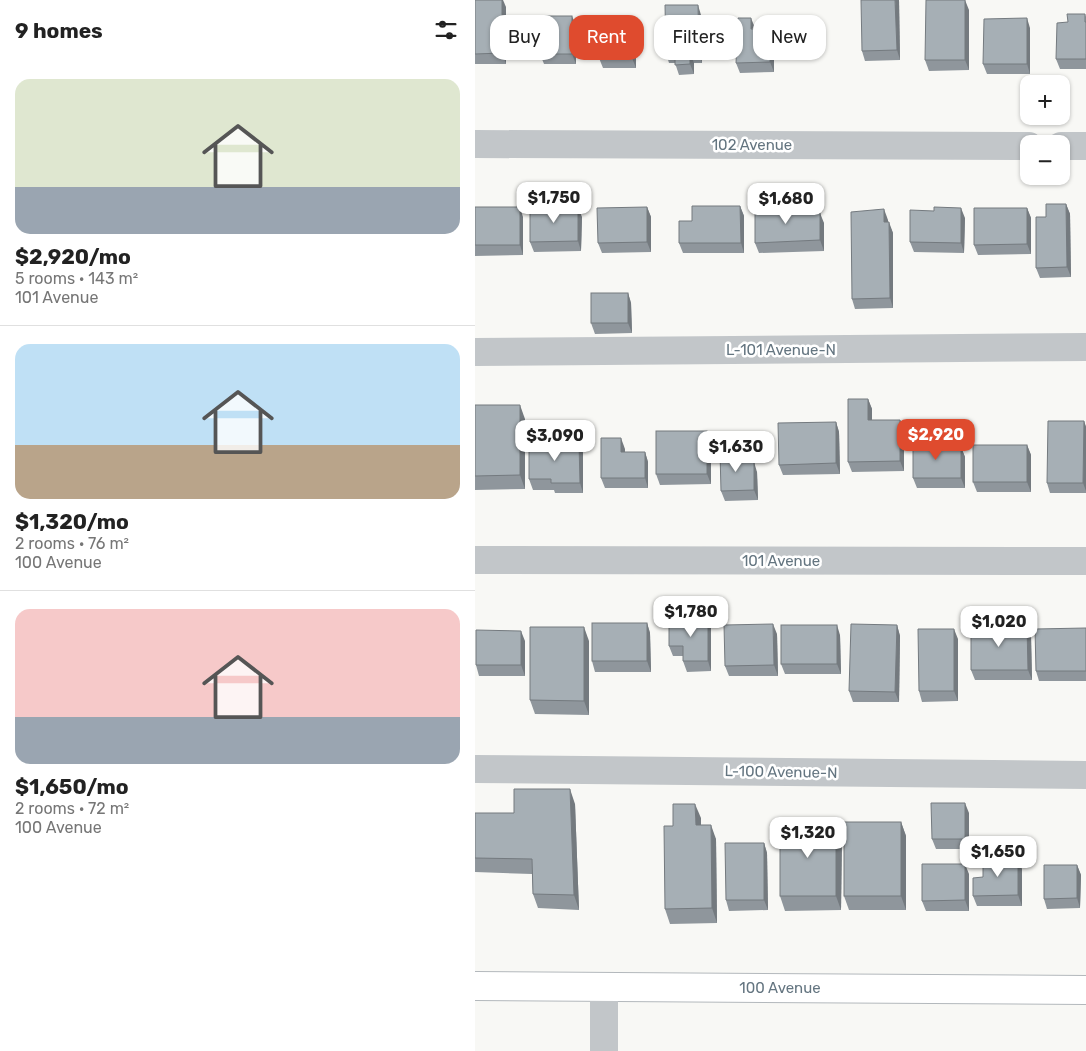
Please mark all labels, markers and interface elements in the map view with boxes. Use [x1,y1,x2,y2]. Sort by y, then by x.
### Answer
chip: Buy [490,15,559,60]
chip: Rent [569,15,644,60]
chip: Filters [654,15,743,60]
chip: New [753,15,826,60]
icon: filters [432,16,460,44]
text: 9 homes [15,18,103,43]
map controls [1020,75,1070,185]
button: + [1020,75,1070,125]
icon: home [193,111,283,201]
button: − [1020,135,1070,185]
street label: 102 Avenue [712,136,792,154]
pin: $1,750 [513,182,595,224]
pin: $1,680 [745,182,827,225]
text: $1,750 [528,188,580,207]
text: $1,680 [758,189,814,208]
text: $2,920/mo [15,244,131,269]
text: 5 rooms · 143 m² [15,269,138,288]
text: 101 Avenue [15,288,98,307]
street label: L-101 Avenue-N [726,341,836,359]
icon: home [193,377,283,467]
pin: $2,920 [895,418,977,461]
pin: $3,090 [514,420,596,462]
text: $2,920 [908,425,964,444]
text: $3,090 [526,426,584,445]
pin: $1,630 [695,430,777,473]
text: $1,630 [709,437,763,456]
text: $1,320/mo [15,509,129,534]
text: 2 rooms · 76 m² [15,534,129,553]
street label: 101 Avenue [742,552,820,570]
text: 100 Avenue [15,553,102,572]
pin: $1,780 [650,596,732,638]
text: $1,780 [664,602,718,621]
pin: $1,020 [958,606,1040,648]
text: $1,020 [971,612,1027,631]
icon: home [193,642,283,732]
street label: L-100 Avenue-N [724,762,838,782]
text: $1,650/mo [15,774,129,799]
text: 2 rooms · 72 m² [15,799,129,818]
pin: $1,320 [767,816,849,859]
text: 100 Avenue [15,818,102,837]
text: $1,320 [781,823,835,842]
pin: $1,650 [957,836,1039,878]
text: $1,650 [971,842,1025,861]
street label: 100 Avenue [739,979,821,997]

